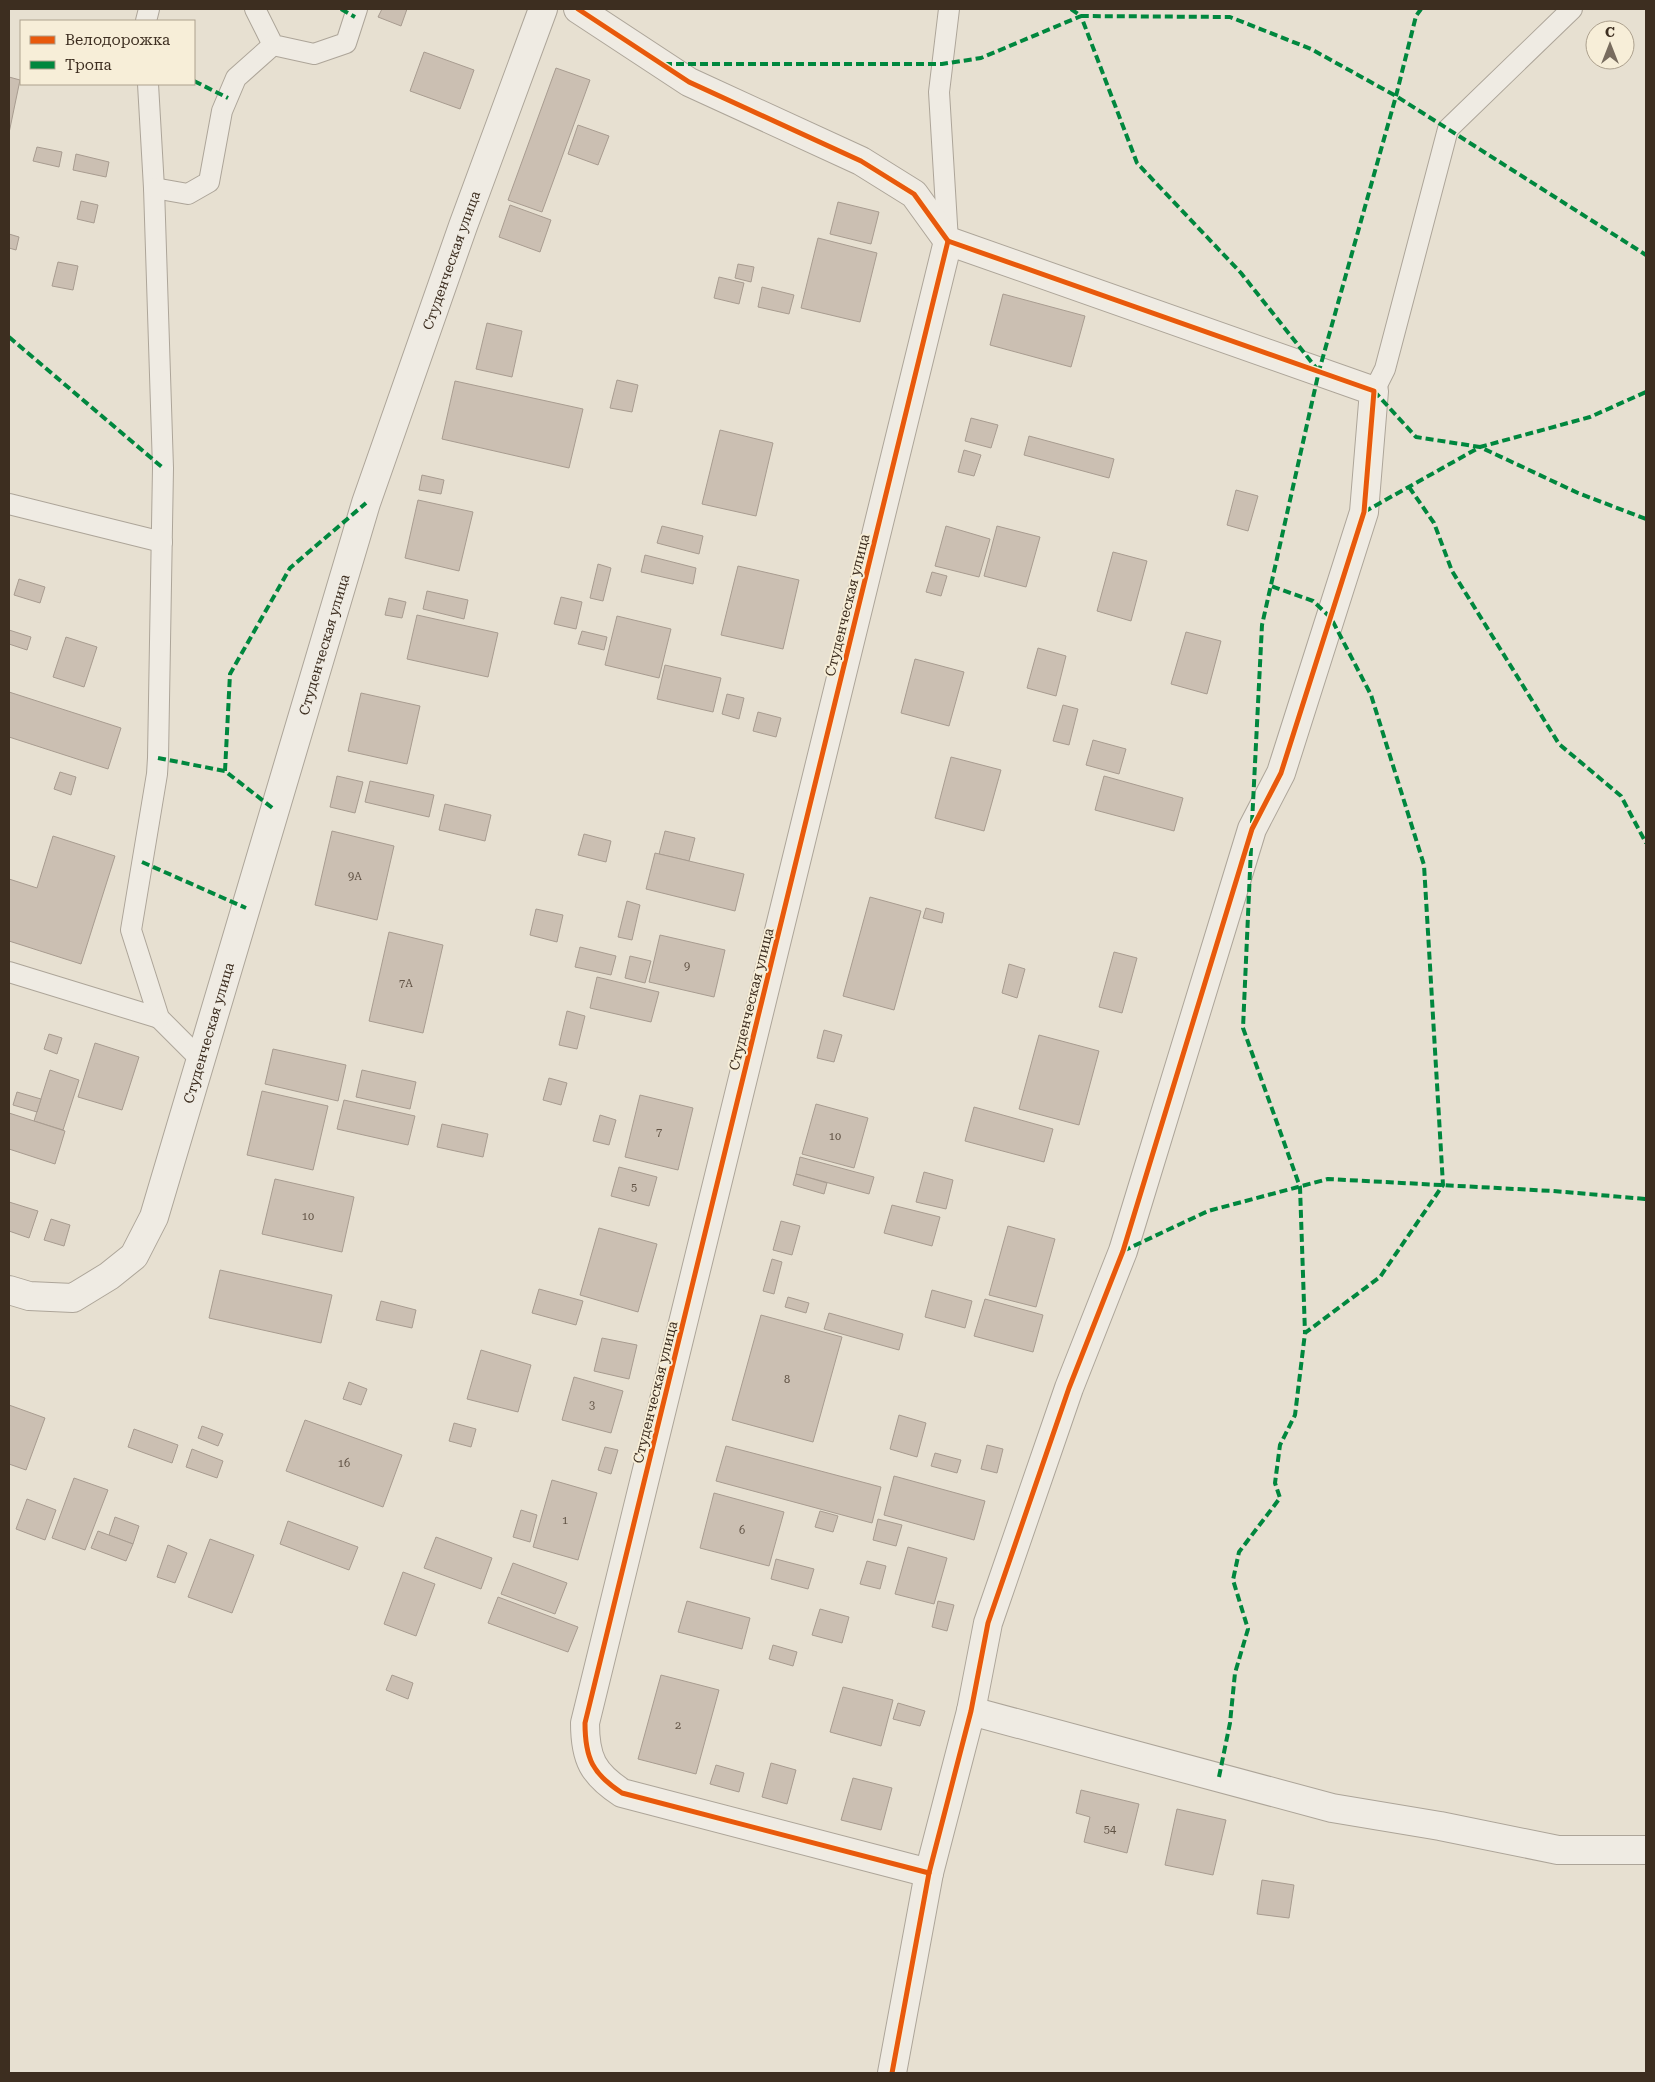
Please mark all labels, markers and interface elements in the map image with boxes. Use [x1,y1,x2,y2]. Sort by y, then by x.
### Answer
legend [20,20,195,85]
north arrow [1585,20,1635,70]
text: С [1605,24,1615,40]
text: Велодорожка [65,31,170,49]
text: Тропа [65,56,112,74]
street label: Студенческая улица [419,188,483,332]
street label: Студенческая улица [822,532,873,678]
street label: Студенческая улица [295,572,353,717]
house number: 9А [348,870,362,883]
street label: Студенческая улица [726,926,777,1072]
street label: Студенческая улица [180,960,237,1105]
house number: 9 [684,960,690,973]
house number: 7А [399,977,413,990]
house number: 7 [656,1126,662,1139]
house number: 10 [829,1130,841,1143]
house number: 5 [631,1181,637,1194]
house number: 10 [302,1210,314,1223]
street label: Студенческая улица [630,1319,681,1465]
house number: 8 [784,1373,790,1386]
house number: 3 [589,1399,595,1412]
house number: 16 [338,1457,350,1470]
house number: 1 [562,1514,568,1527]
house number: 6 [739,1524,745,1537]
house number: 2 [675,1719,681,1732]
house number: 54 [1104,1823,1117,1836]

